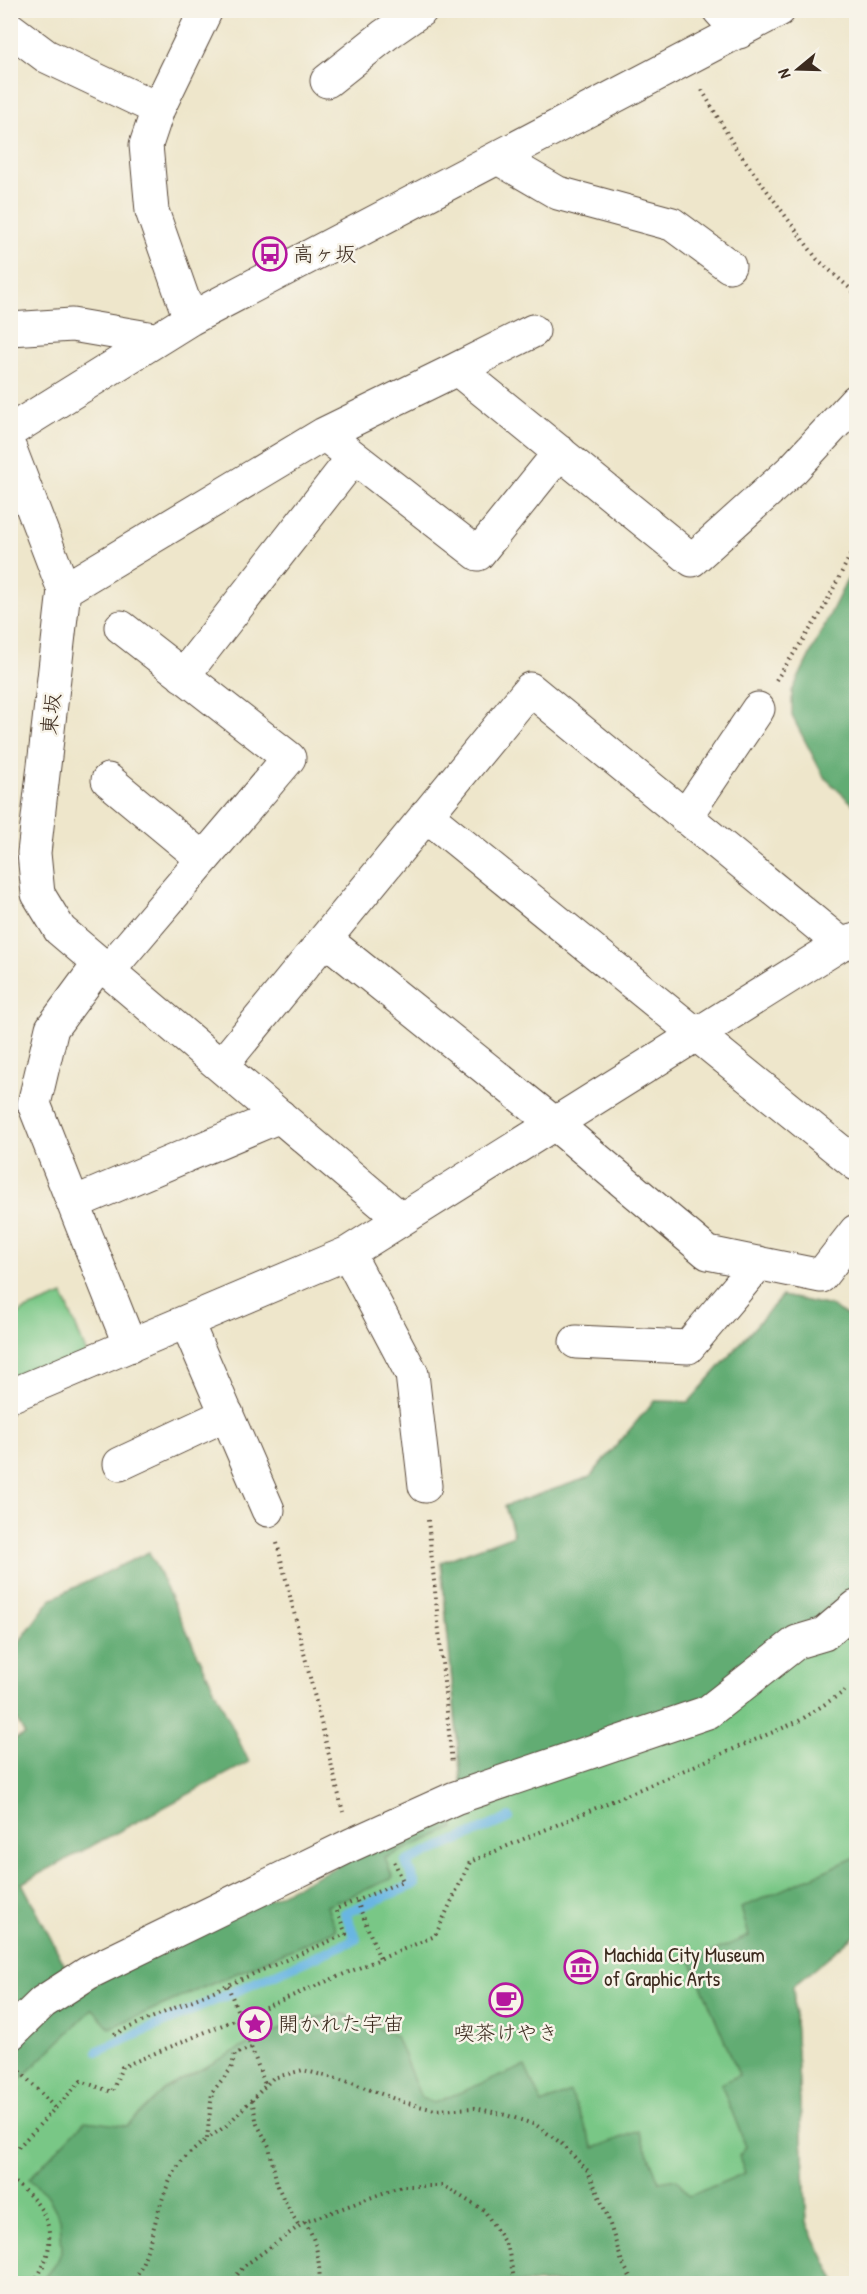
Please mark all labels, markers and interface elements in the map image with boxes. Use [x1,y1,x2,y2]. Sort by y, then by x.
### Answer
north arrow [768,39,828,99]
text: N [772,66,796,81]
bus stop icon: 高ヶ坂 [252,236,288,272]
place label: 高ヶ坂 [293,239,356,268]
street label: 東坂 [34,692,67,736]
place label: Machida City Museum of Graphic Arts [604,1940,765,1993]
museum icon: Machida City Museum of Graphic Arts [563,1949,599,1985]
cafe icon: 喫茶けやき [488,1982,524,2018]
place icon: 開かれた宇宙 [237,2006,273,2042]
place label: 開かれた宇宙 [278,2009,404,2038]
place label: 喫茶けやき [454,2018,559,2047]

